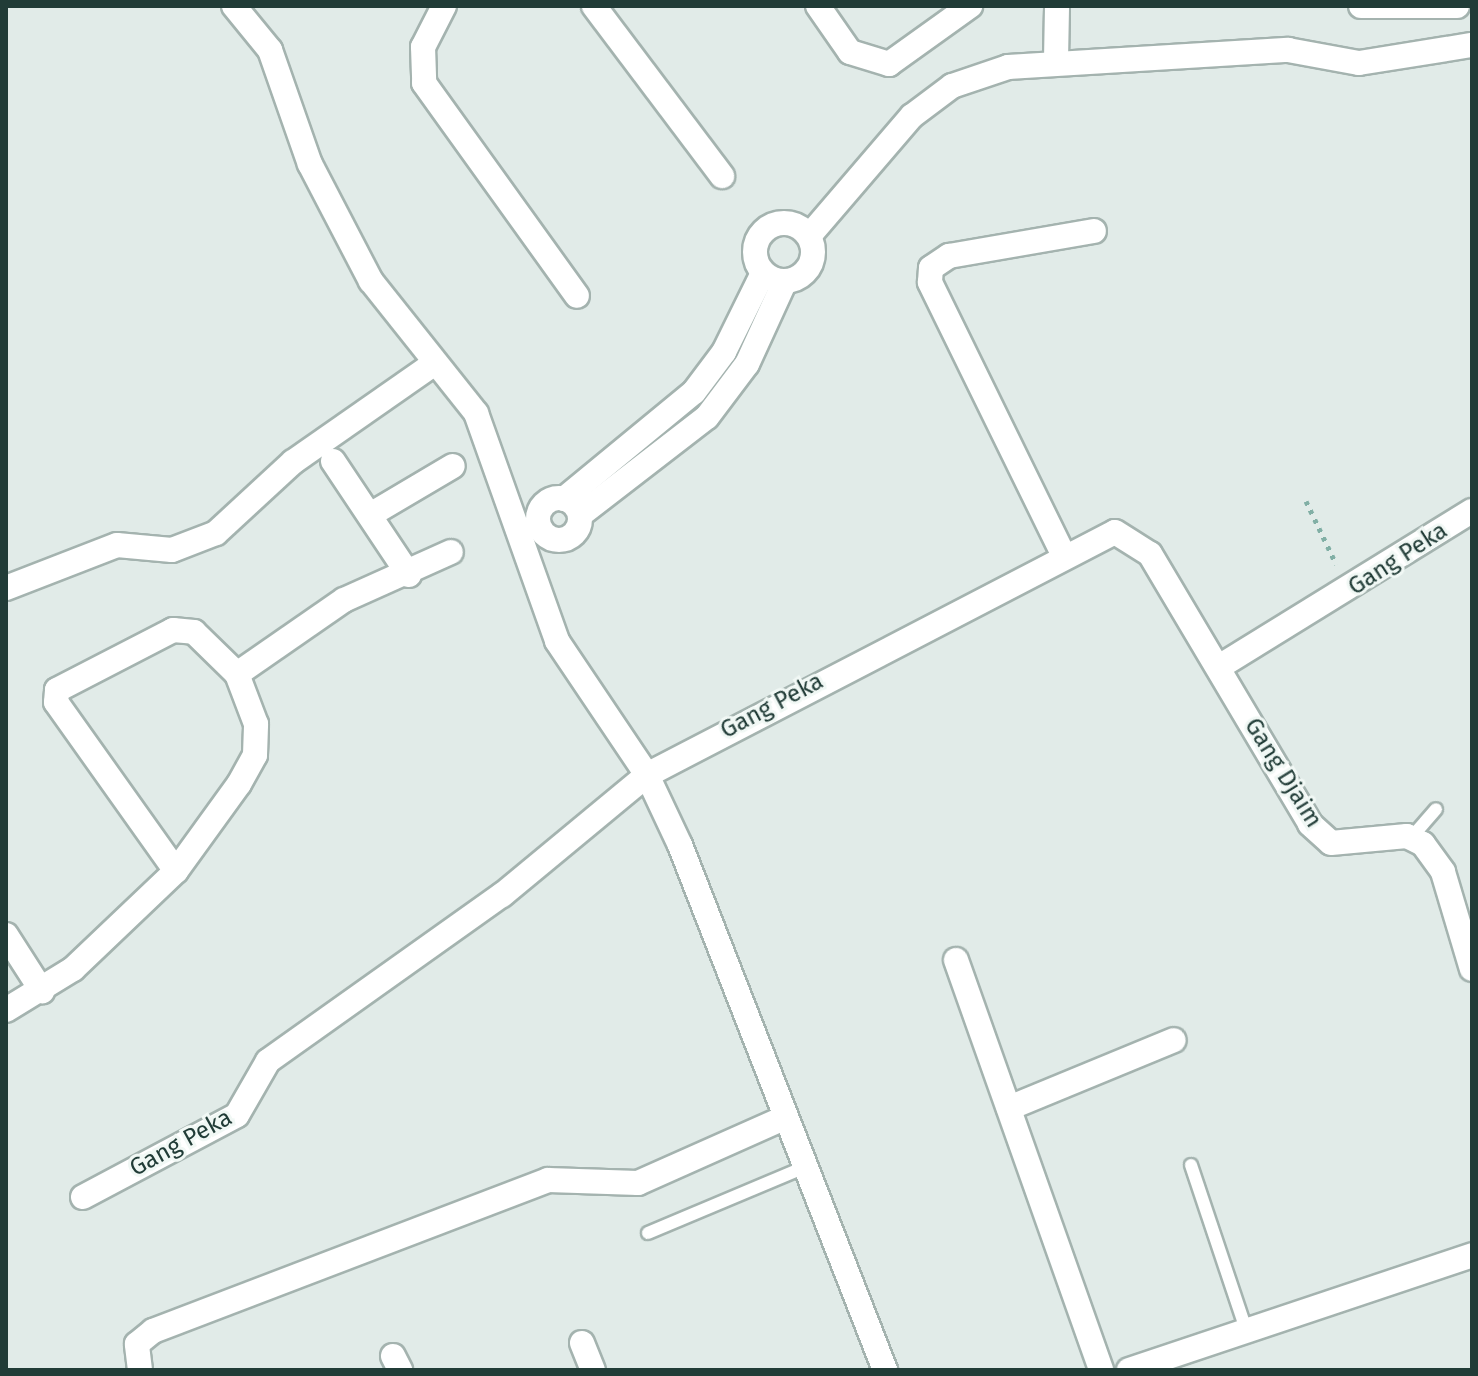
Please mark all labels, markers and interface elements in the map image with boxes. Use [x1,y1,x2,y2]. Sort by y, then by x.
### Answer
street label: Gang Peka [1343,516,1453,602]
street label: Gang Peka [716,667,828,745]
street label: Gang Djaim [1238,713,1328,833]
street label: Gang Peka [125,1103,237,1183]

